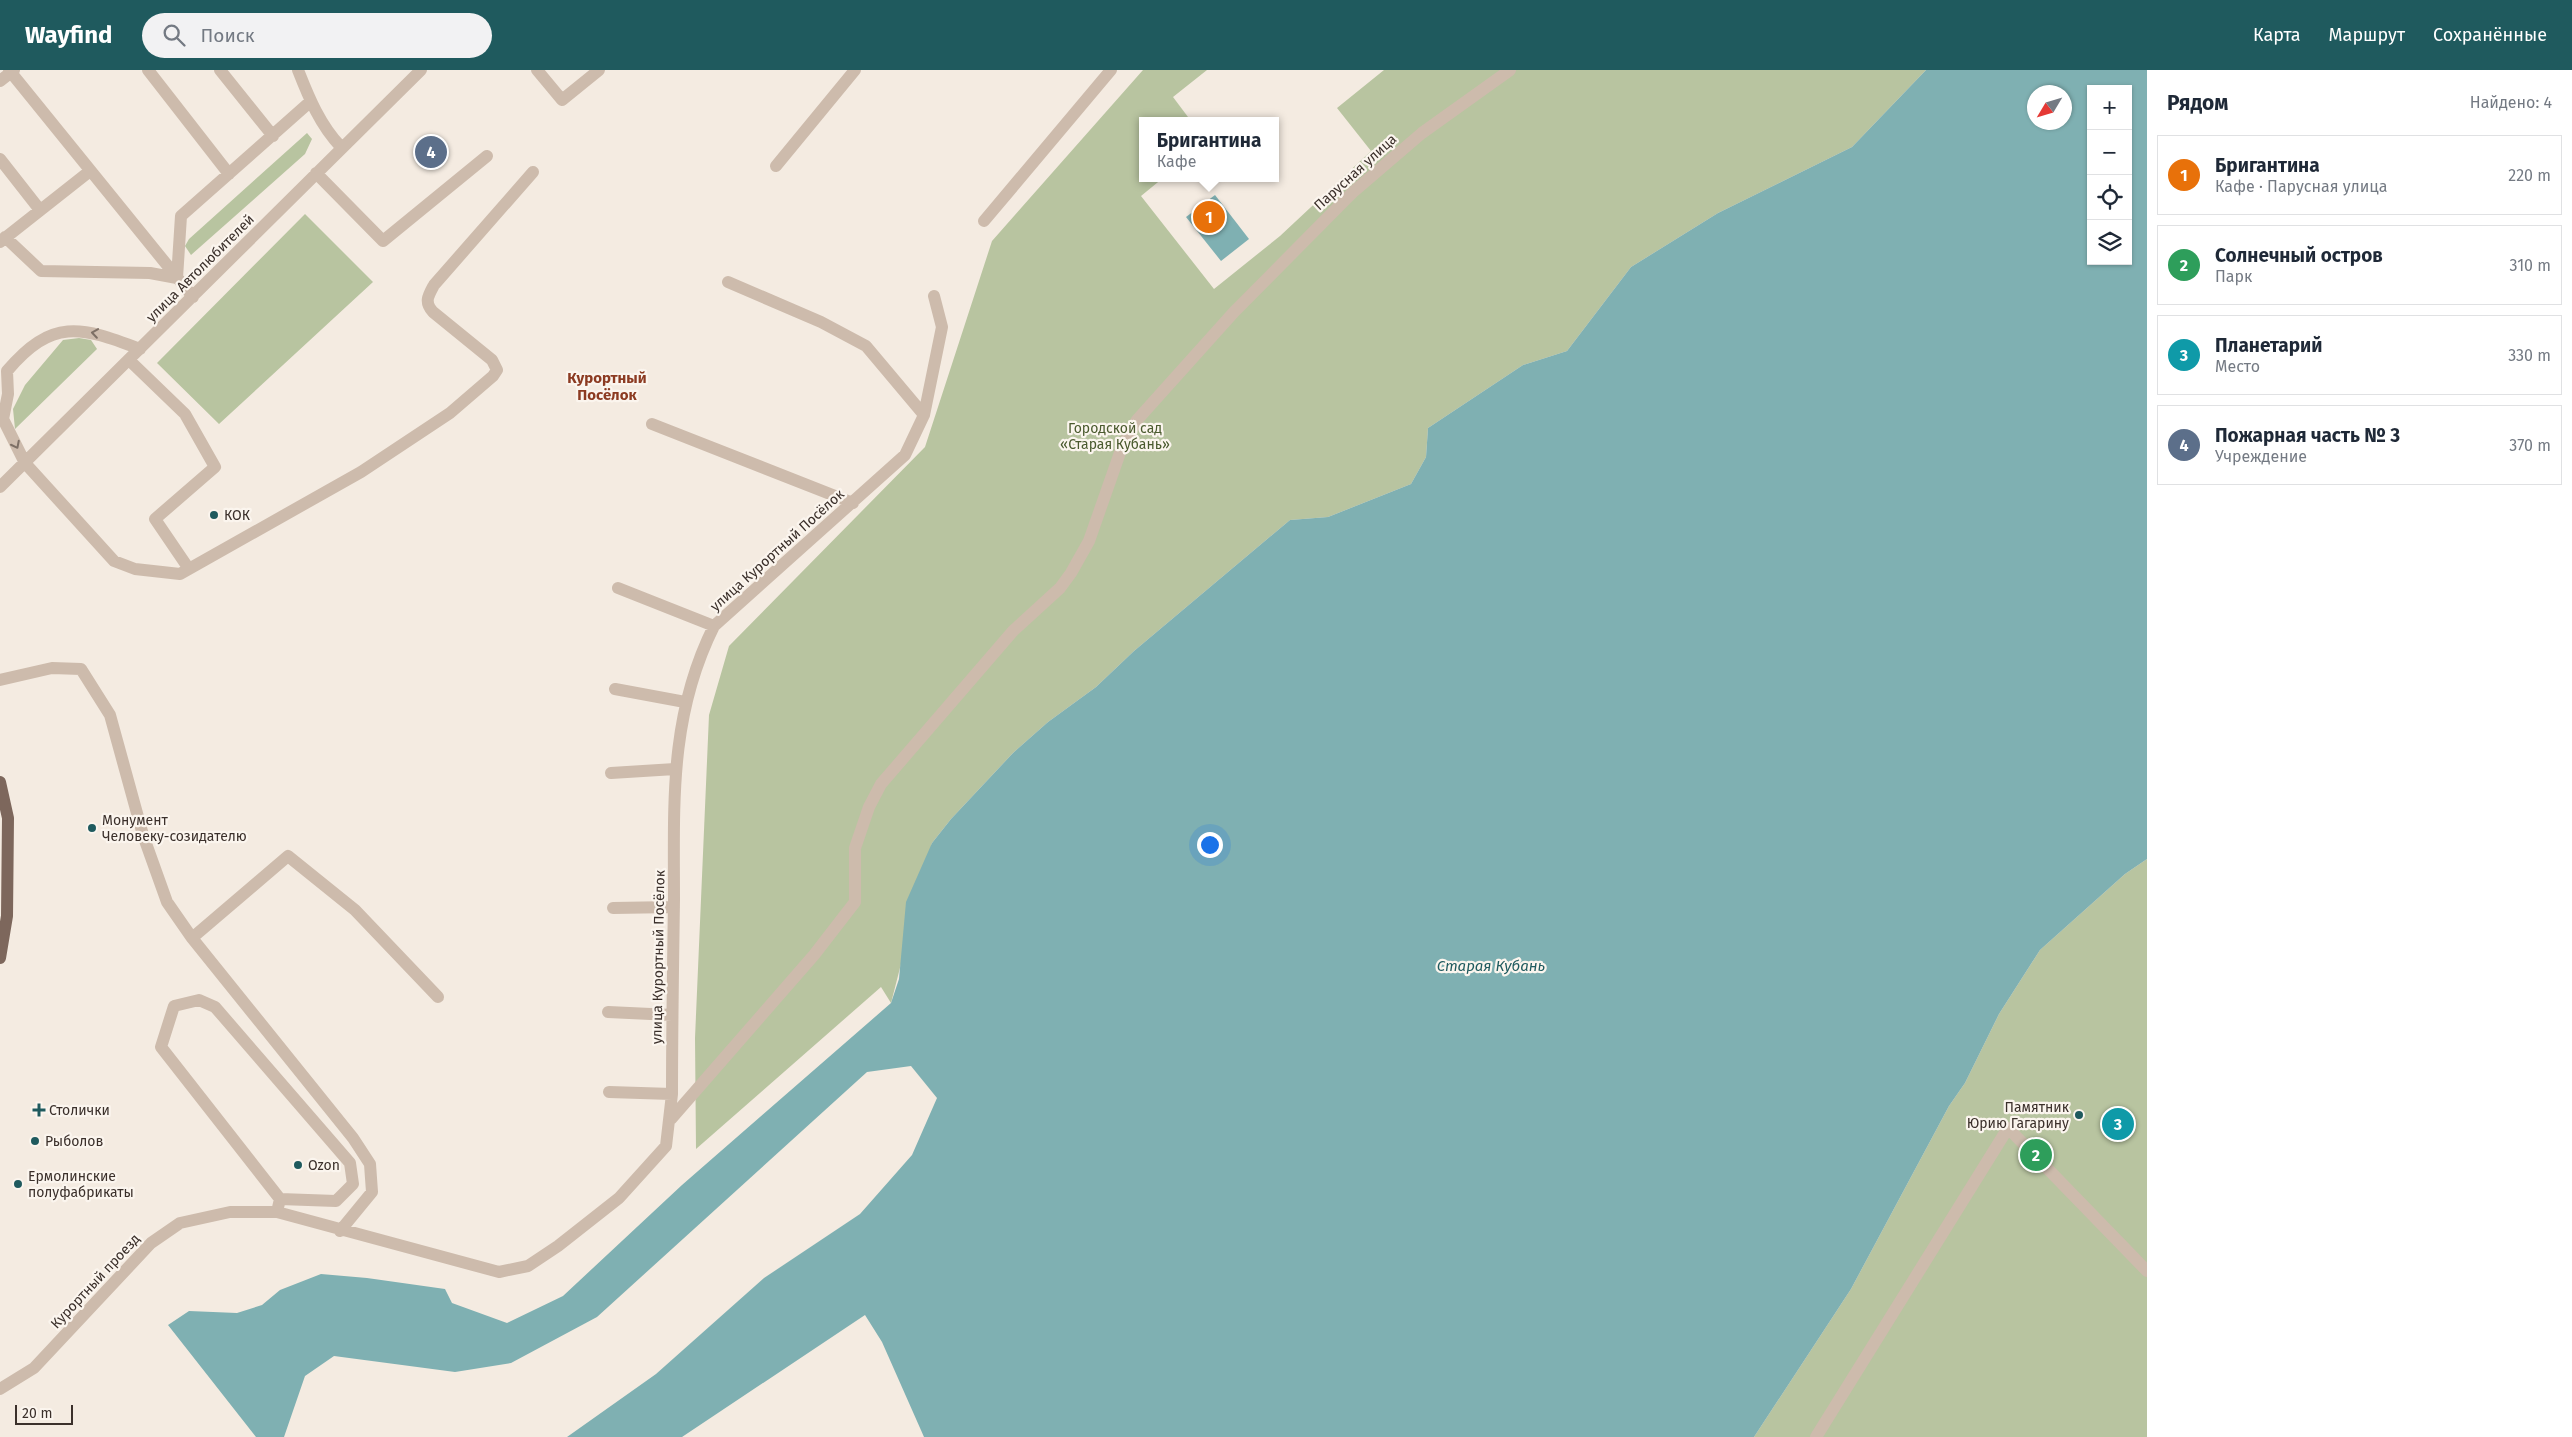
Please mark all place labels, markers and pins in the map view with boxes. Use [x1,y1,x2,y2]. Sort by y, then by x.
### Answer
pin: 4 [415,133,447,171]
pin: 1 [1193,198,1225,236]
place label: КОК [224,507,251,524]
marker: КОК [208,509,220,521]
place label: Монумент Человеку-созидателю [102,812,247,845]
marker: Монумент Человеку-созидателю [86,822,98,834]
place label: Памятник Юрию Гагарину [1967,1099,2070,1132]
place label: Столички [49,1102,110,1119]
marker: Столички [33,1104,45,1116]
pin: 3 [2102,1105,2134,1143]
marker: Памятник Юрию Гагарину [2073,1109,2085,1121]
place label: Рыболов [45,1133,104,1150]
marker: Рыболов [29,1135,41,1147]
pin: 2 [2020,1136,2052,1174]
place label: Ozon [308,1157,340,1174]
marker: Ozon [292,1159,304,1171]
place label: Ермолинские полуфабрикаты [28,1168,134,1201]
marker: Ермолинские полуфабрикаты [12,1178,24,1190]

